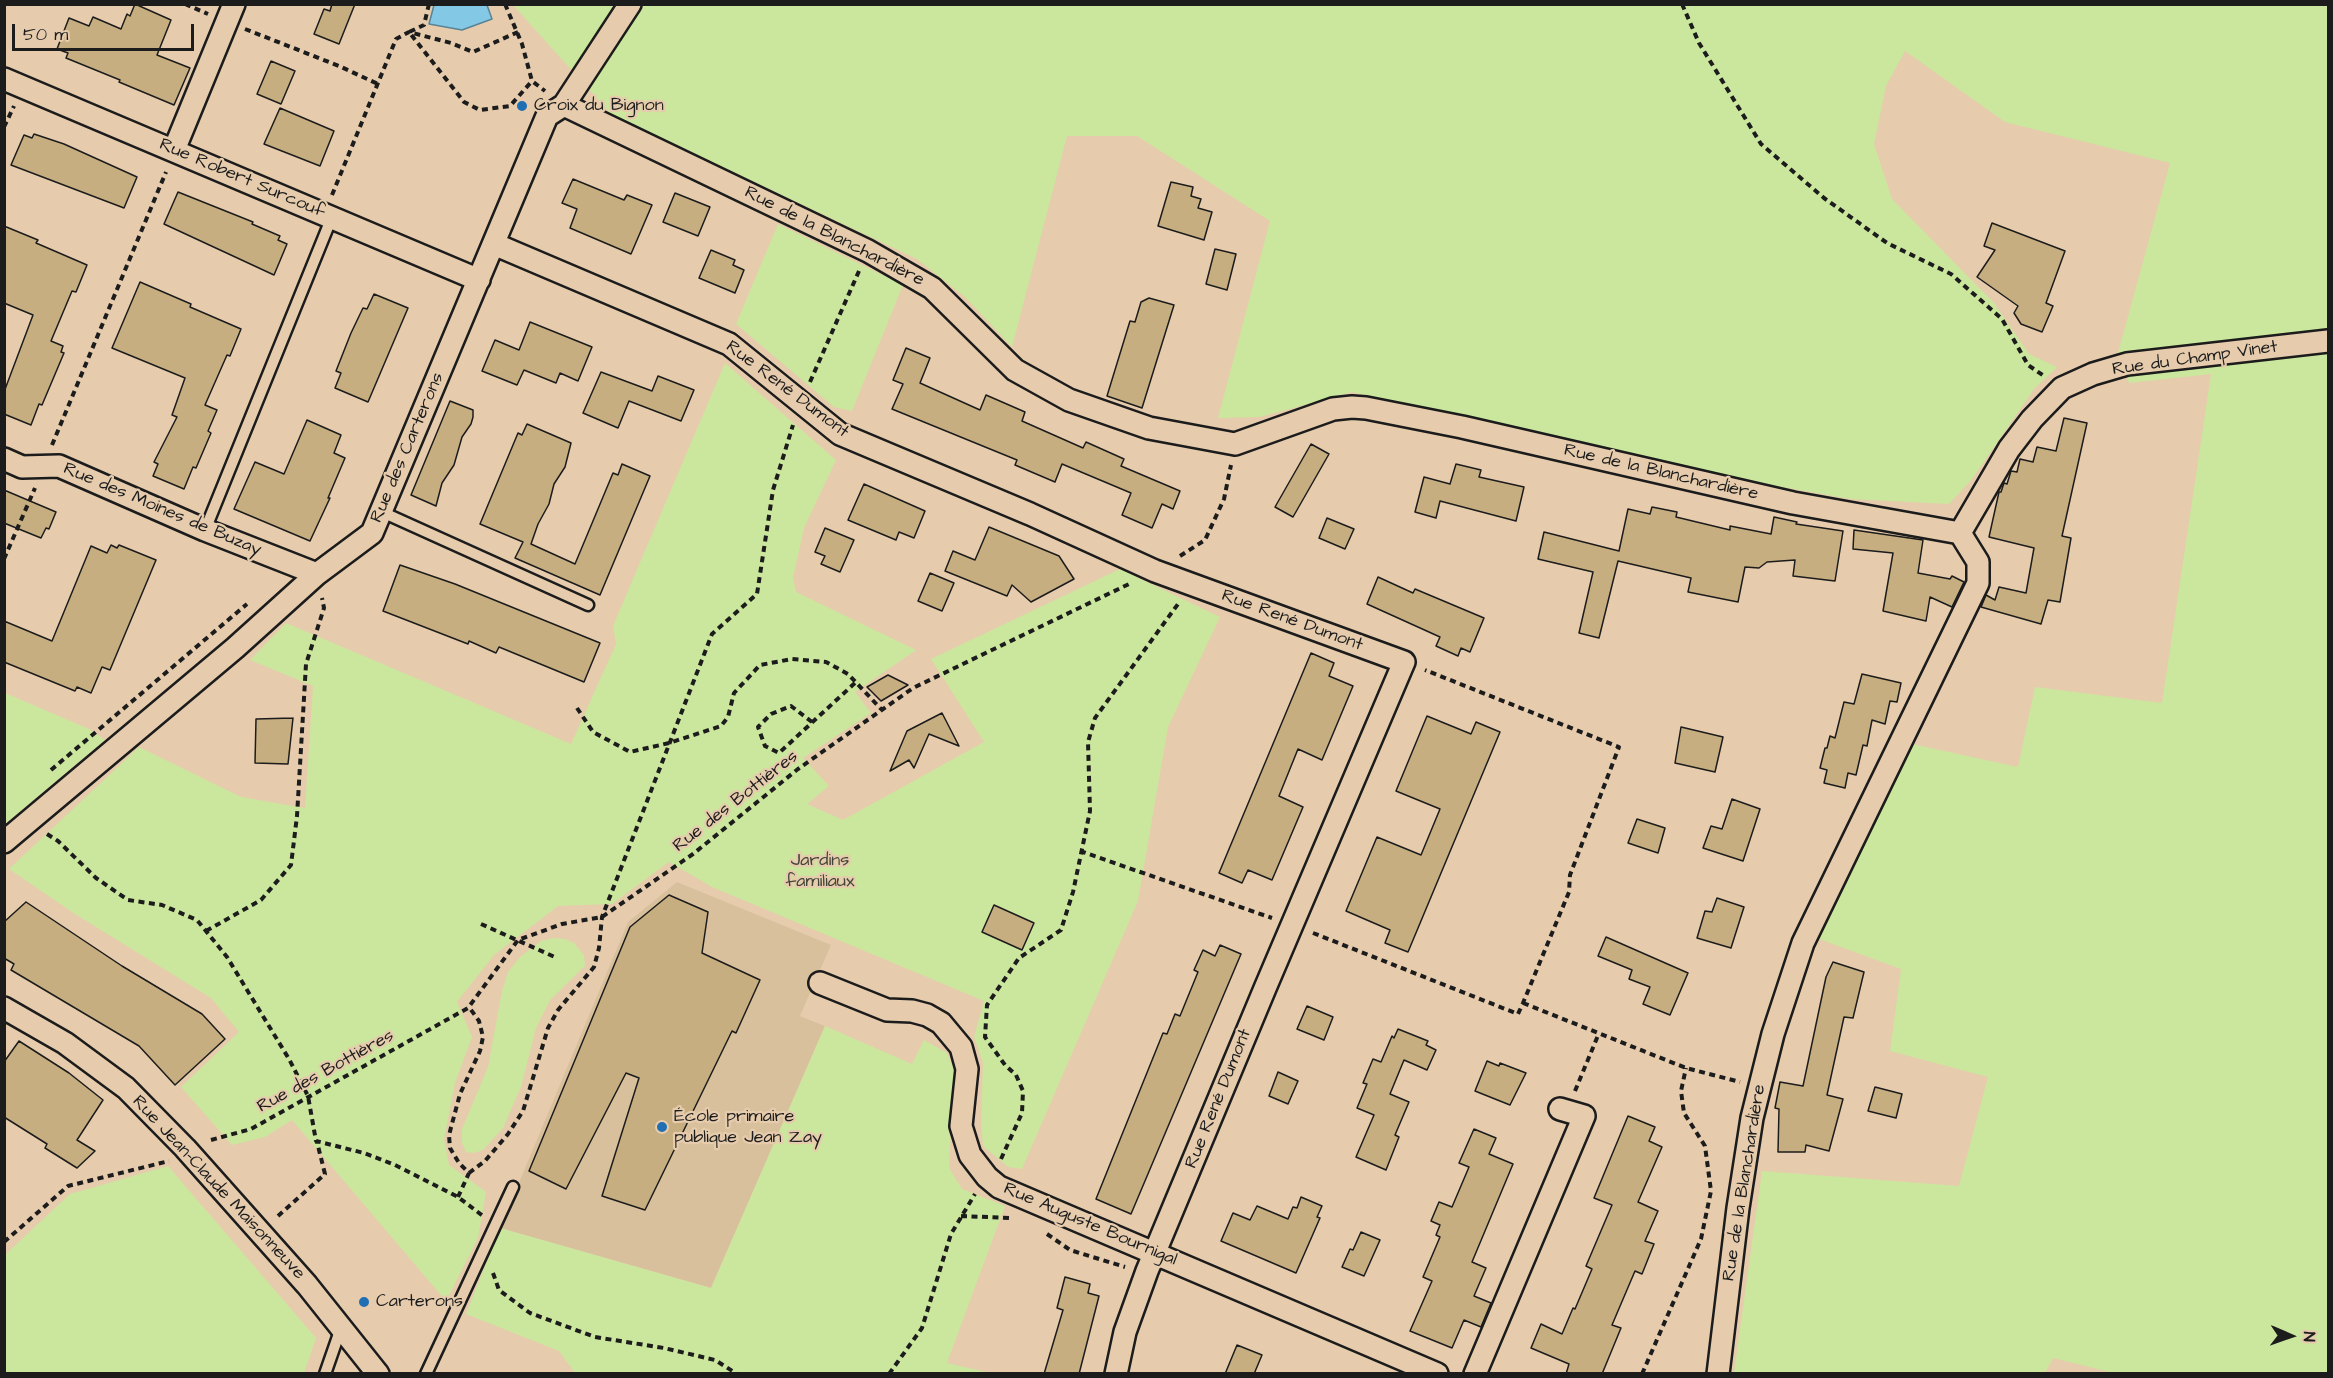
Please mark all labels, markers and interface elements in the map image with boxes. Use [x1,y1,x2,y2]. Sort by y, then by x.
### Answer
scale bar [15,12,196,50]
text: 50 m [23,22,68,47]
place label: Croix du Bignon [534,95,664,117]
marker: Croix du Bignon [515,99,529,113]
street label: Rue Robert Surcouf [156,134,328,224]
street label: Rue de la Blanchardière [741,182,927,292]
street label: Rue René Dumont [721,337,853,443]
street label: Rue du Champ Vinet [2111,337,2279,381]
street label: Rue des Carterons [367,370,449,526]
street label: Rue de la Blanchardière [1562,440,1760,506]
street label: Rue des Moines de Buzay [60,458,264,562]
street label: Rue René Dumont [1218,585,1366,657]
street label: Rue des Bottières [669,746,803,858]
park label: Jardins familiaux [786,850,854,892]
street label: Rue des Bottières [254,1026,398,1118]
street label: Rue René Dumont [1181,1026,1257,1172]
street label: Rue de la Blanchardière [1719,1083,1771,1283]
street label: Rue Jean-Claude Maisonneuve [127,1091,309,1285]
place label: École primaire publique Jean Zay [674,1106,822,1148]
marker: École primaire publique Jean Zay [655,1120,669,1134]
street label: Rue Auguste Bournigal [1000,1179,1180,1271]
place label: Carterons [376,1291,463,1313]
marker: Carterons [357,1295,371,1309]
north arrow [2261,1306,2321,1366]
text: N [2298,1331,2320,1342]

